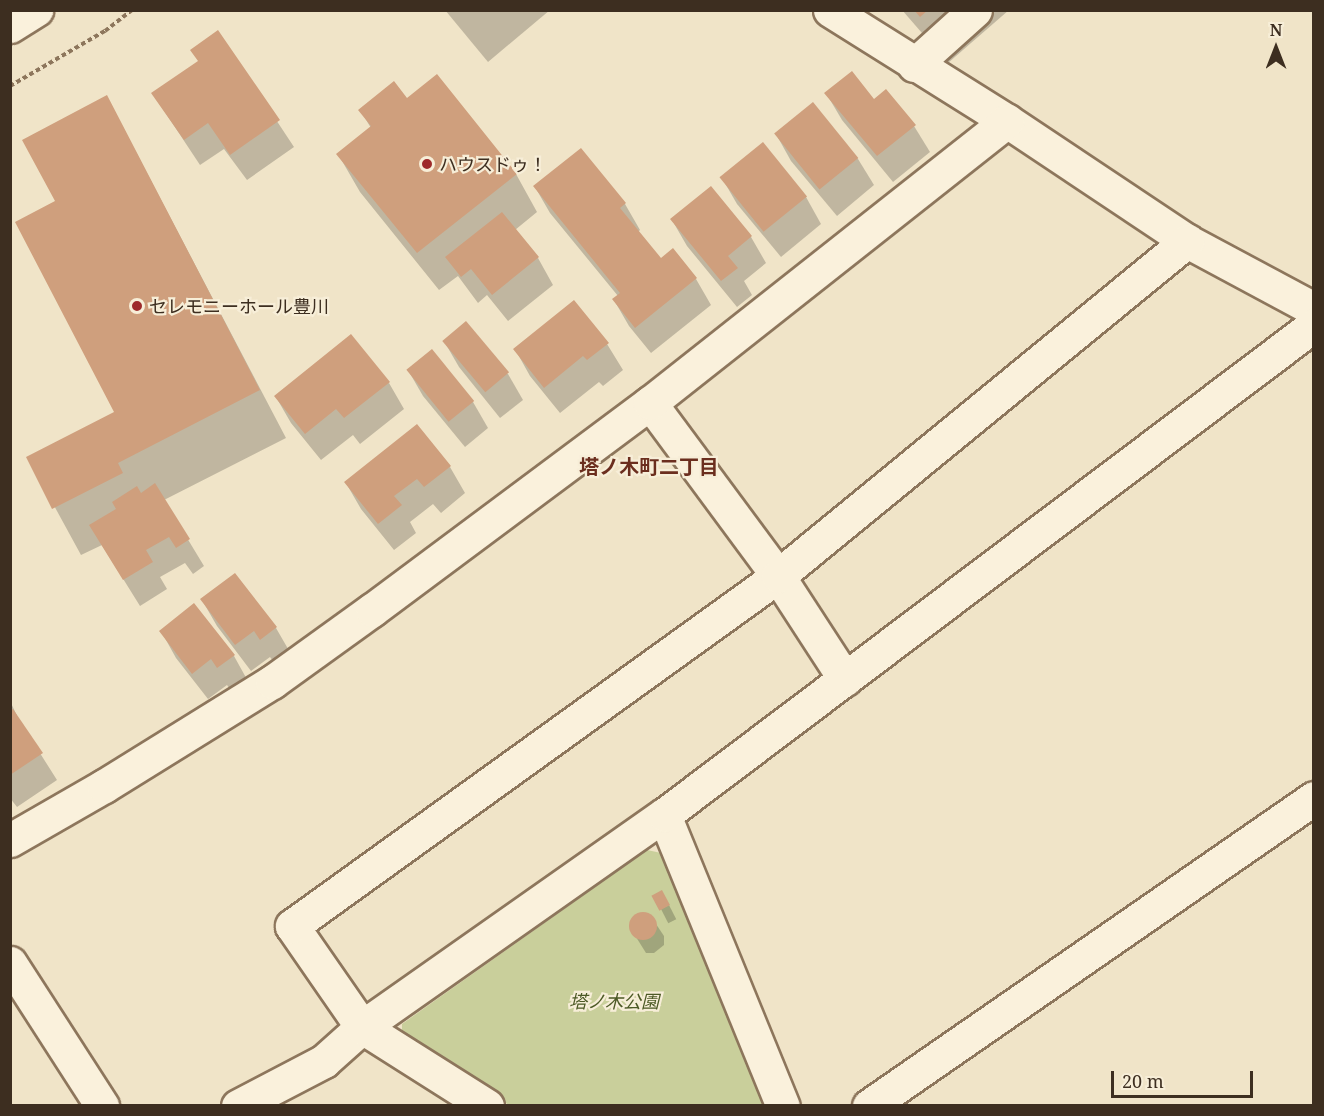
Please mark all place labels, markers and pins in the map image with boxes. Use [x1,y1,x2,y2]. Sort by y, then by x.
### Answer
place label: ハウスドゥ！ [439,153,547,175]
marker: ハウスドゥ！ [420,157,434,171]
place label: セレモニーホール豊川 [149,295,329,317]
marker: セレモニーホール豊川 [130,299,144,313]

